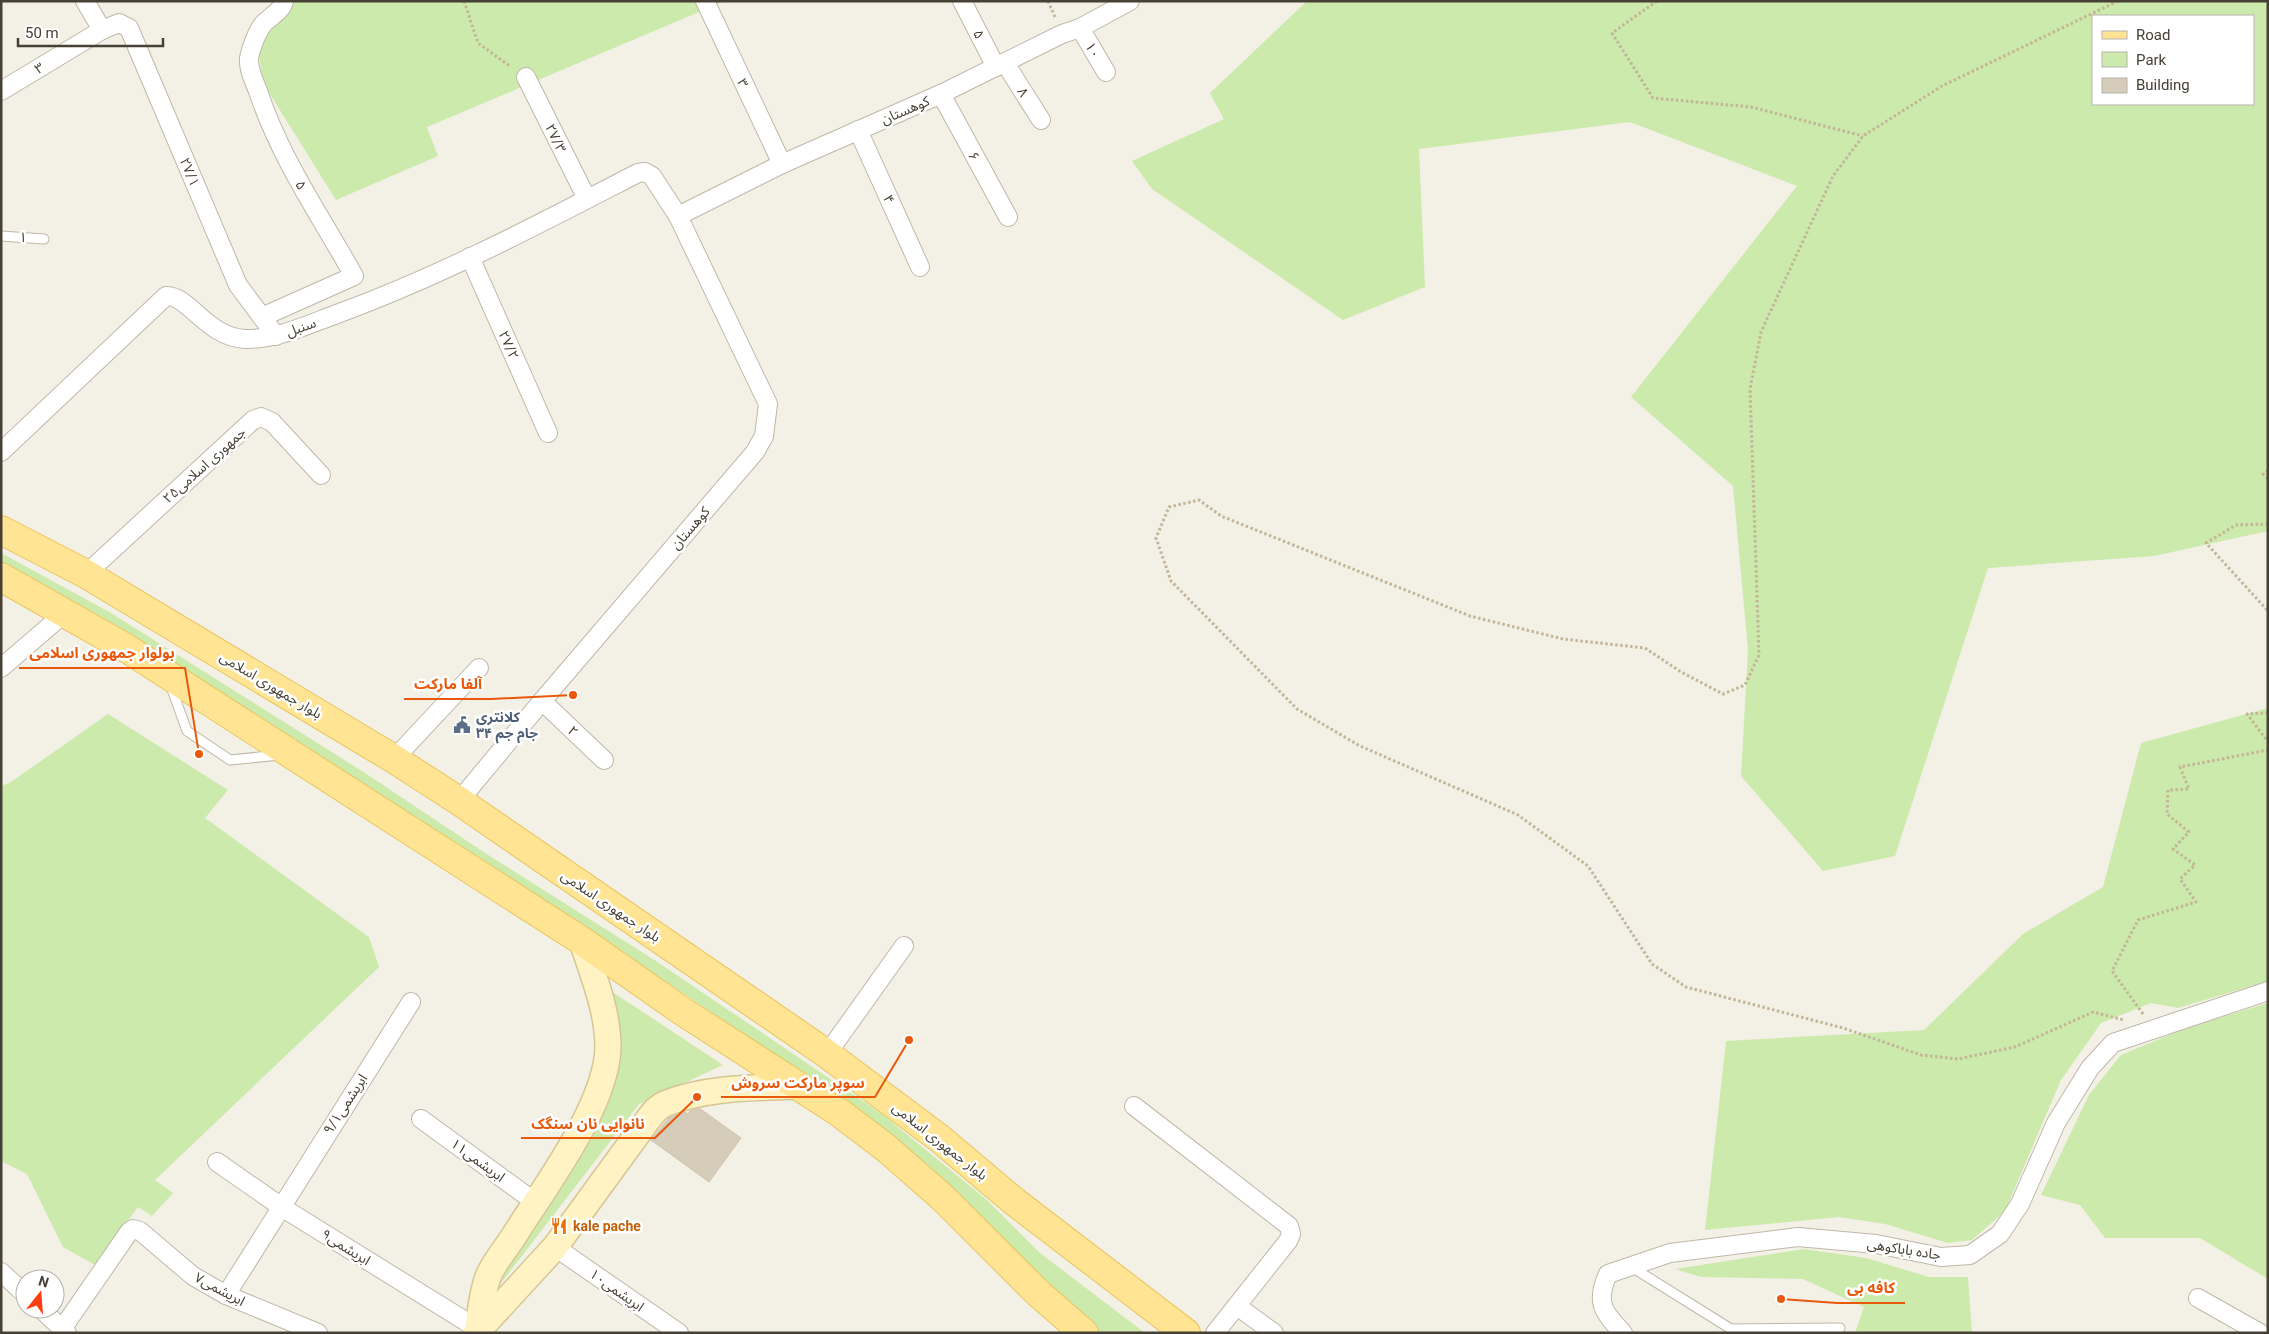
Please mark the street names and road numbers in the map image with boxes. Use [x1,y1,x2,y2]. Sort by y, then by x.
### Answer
street label: ۵ [970,27,988,41]
street label: ۱۰ [1082,39,1104,61]
street label: ۳ [31,59,47,77]
street label: ۳ [734,76,752,90]
street label: ۸ [1014,84,1032,100]
street label: کوهستان [878,93,932,128]
street label: ۲۷/۳ [542,121,570,155]
street label: ۶ [965,149,983,163]
street label: ۲۷/۱ [177,155,203,189]
street label: ۵ [292,177,310,193]
street label: ۴ [880,192,898,206]
street label: ۱ [18,229,28,245]
street label: سنبل [284,314,319,341]
street label: ۲۷/۲ [496,328,522,362]
street label: جمهوری اسلامی۲۵ [159,424,249,507]
street label: کوهستان [667,503,714,553]
street label: بلوار جمهوری اسلامی [217,648,325,723]
street label: ۲ [565,722,581,740]
street label: بلوار جمهوری اسلامی [558,867,664,946]
street label: ۹/۱ابریشمی [320,1071,371,1138]
street label: بلوار جمهوری اسلامی [889,1099,991,1184]
street label: ابریشمی۱۱ [447,1135,508,1186]
street label: ابریشمی۹ [318,1226,373,1269]
street label: جاده باباکوهی [1866,1235,1942,1264]
street label: ابریشمی۱۰ [586,1265,647,1315]
street label: ابریشمی۷ [192,1269,248,1310]

